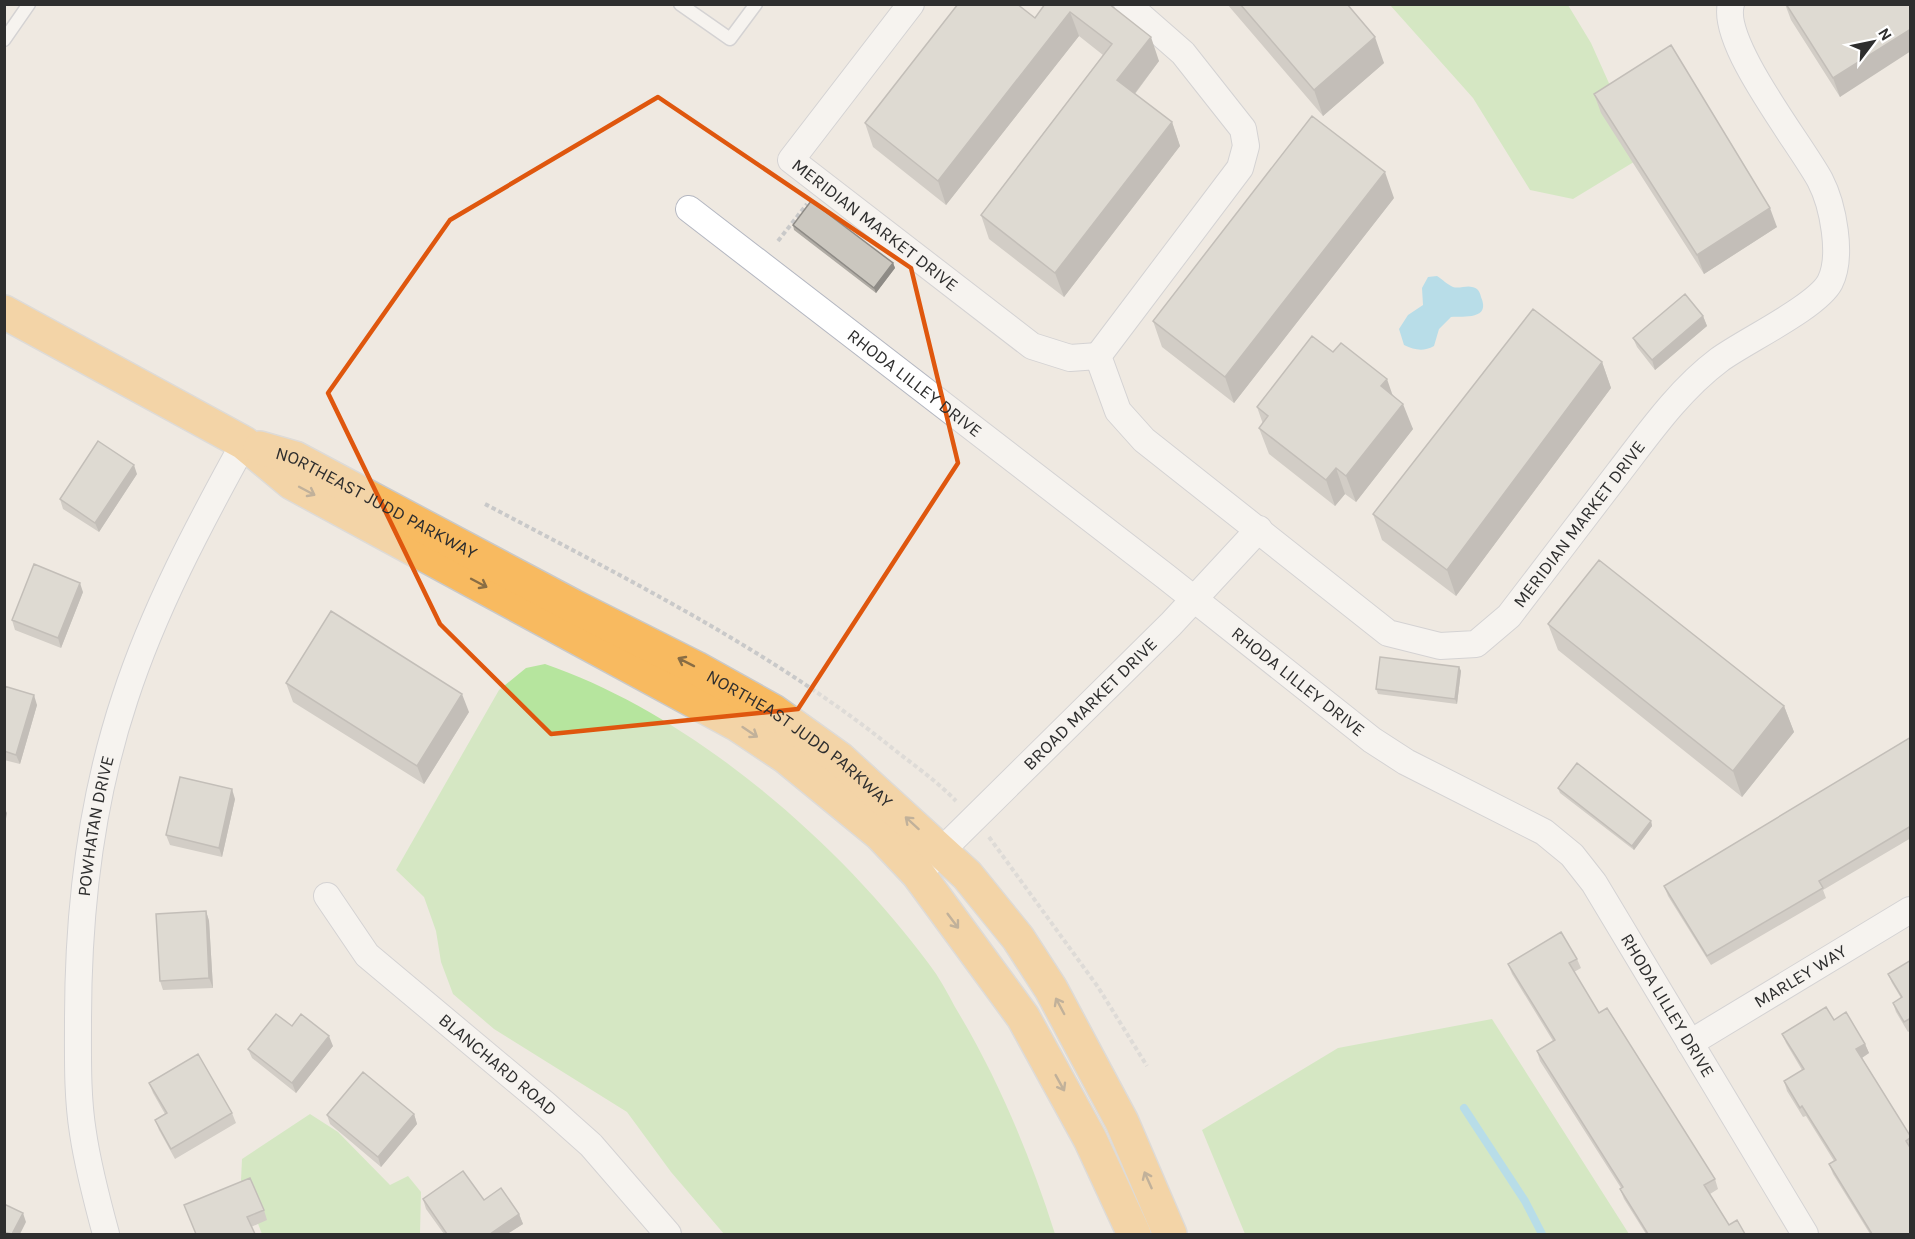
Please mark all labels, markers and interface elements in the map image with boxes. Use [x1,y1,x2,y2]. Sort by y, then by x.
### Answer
north arrow [1843,12,1903,72]
text: N [1874,24,1896,44]
street label: MERIDIAN MARKET DRIVE [787,154,963,296]
street label: RHODA LILLEY DRIVE [843,324,986,442]
street label: MERIDIAN MARKET DRIVE [1508,436,1650,612]
street label: NORTHEAST JUDD PARKWAY [273,442,481,564]
one-way arrow [297,486,315,497]
one-way arrow [469,578,487,590]
street label: RHODA LILLEY DRIVE [1227,622,1369,741]
street label: BROAD MARKET DRIVE [1019,633,1162,775]
one-way arrow [677,656,695,668]
street label: NORTHEAST JUDD PARKWAY [703,665,897,813]
one-way arrow [741,727,758,739]
street label: POWHATAN DRIVE [73,753,119,898]
one-way arrow [905,816,920,830]
one-way arrow [947,912,959,928]
street label: RHODA LILLEY DRIVE [1616,929,1719,1081]
street label: MARLEY WAY [1750,940,1851,1013]
one-way arrow [1054,998,1066,1015]
street label: BLANCHARD ROAD [434,1009,562,1121]
one-way arrow [1055,1074,1066,1092]
one-way arrow [1142,1172,1153,1190]

